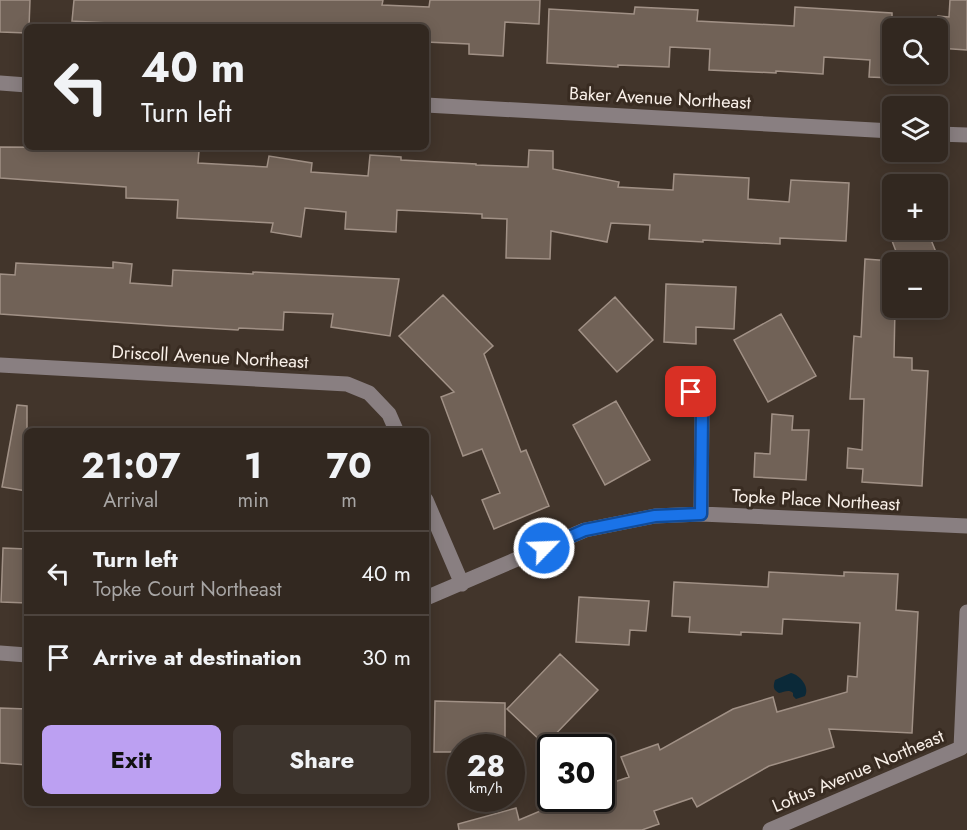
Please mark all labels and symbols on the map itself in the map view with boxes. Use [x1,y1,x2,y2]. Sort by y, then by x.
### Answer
street label: Baker Avenue Northeast [568,80,752,116]
street label: Driscoll Avenue Northeast [111,339,310,375]
pin [665,366,716,417]
street label: Topke Place Northeast [731,483,901,517]
position arrow [512,516,576,580]
street label: Loftus Avenue Northeast [768,723,948,819]
speed limit sign: 30 [537,734,615,812]

